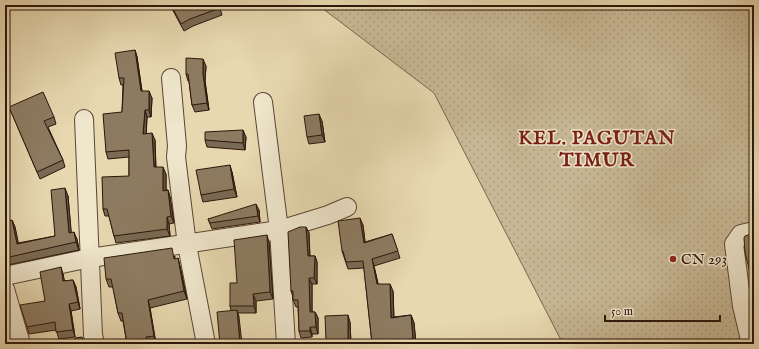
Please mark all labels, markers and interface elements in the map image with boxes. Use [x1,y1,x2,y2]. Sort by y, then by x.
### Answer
district label: KEL. PAGUTAN TIMUR [518,127,676,173]
place label: CN 293 [681,250,727,269]
marker: CN 293 [668,254,678,264]
scale bar [605,297,720,323]
text: 50 m [611,304,633,319]

